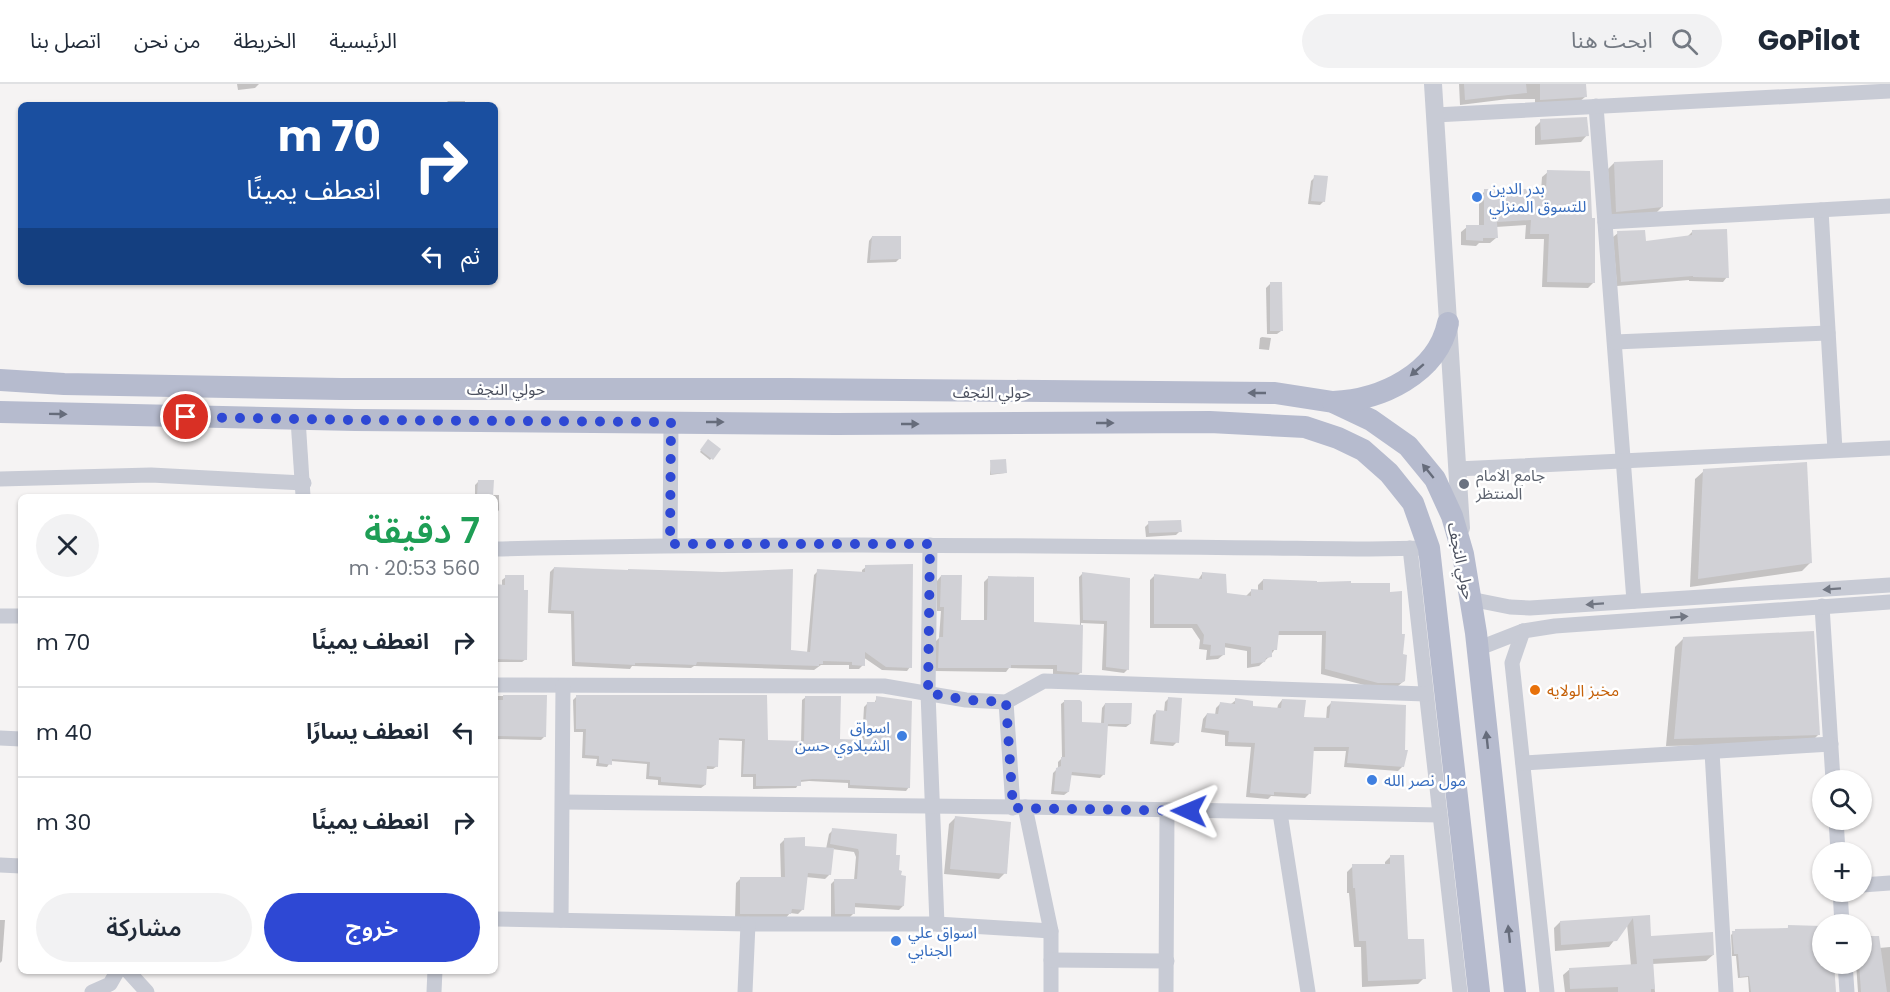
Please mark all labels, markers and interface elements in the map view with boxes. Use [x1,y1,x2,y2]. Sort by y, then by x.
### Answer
search box [1302,14,1722,68]
text: GoPilot [1758,21,1860,60]
text: ابحث هنا [1571,25,1653,56]
icon: search [1668,25,1701,58]
text: اتصل بنا [30,26,101,55]
text: من نحن [134,26,200,55]
text: الخريطة [233,26,296,55]
text: الرئيسية [329,26,397,55]
text: 70 m [278,107,381,166]
icon: right [402,126,480,204]
text: انعطف يمينًا [246,171,381,208]
place label: بدر الدين للتسوق المنزلي [1489,177,1586,218]
marker: بدر الدين للتسوق المنزلي [1470,190,1484,204]
icon: left [416,240,449,273]
text: ثم [461,241,480,272]
one-way arrow [1409,364,1425,377]
street label: حولي النجف [467,378,545,401]
street label: حولي النجف [953,381,1031,404]
one-way arrow [1248,388,1267,398]
pin [160,391,211,442]
icon: arrive [169,400,202,433]
one-way arrow [49,409,68,419]
one-way arrow [706,417,725,427]
one-way arrow [1096,418,1115,428]
one-way arrow [901,419,920,429]
one-way arrow [1422,463,1434,478]
place label: جامع الامام المنتظر [1475,464,1545,505]
marker: جامع الامام المنتظر [1457,477,1471,491]
text: 7 دقيقة [364,505,480,556]
button: close [36,514,99,577]
street label: حولي النجف [1441,520,1480,602]
text: 560 m · 20:53 [349,554,480,582]
one-way arrow [1822,584,1841,593]
one-way arrow [1586,599,1605,608]
one-way arrow [1669,612,1688,621]
text: انعطف يمينًا [312,626,429,657]
icon: right [447,626,480,659]
text: 70 m [36,627,90,658]
place label: مخبز الولايه [1547,679,1619,702]
marker: مخبز الولايه [1528,683,1542,697]
text: انعطف يسارًا [306,716,429,747]
icon: left [447,716,480,749]
place label: اسواق الشبلاوي حسن [795,716,890,757]
text: 40 m [36,717,92,748]
marker: اسواق الشبلاوي حسن [895,729,909,743]
one-way arrow [1482,730,1492,749]
place label: مول نصر الله [1384,769,1466,792]
map controls [1812,770,1872,974]
button: search [1812,770,1872,830]
marker: مول نصر الله [1365,773,1379,787]
position arrow [1157,779,1221,843]
text: انعطف يمينًا [312,806,429,837]
icon: right [447,806,480,839]
text: 30 m [36,807,91,838]
button: + [1812,842,1872,902]
button: مشاركة [36,893,252,962]
button: خروج [264,893,480,962]
button: − [1812,914,1872,974]
place label: اسواق علي الجنابي [908,921,977,962]
one-way arrow [1504,924,1513,943]
marker: اسواق علي الجنابي [889,934,903,948]

